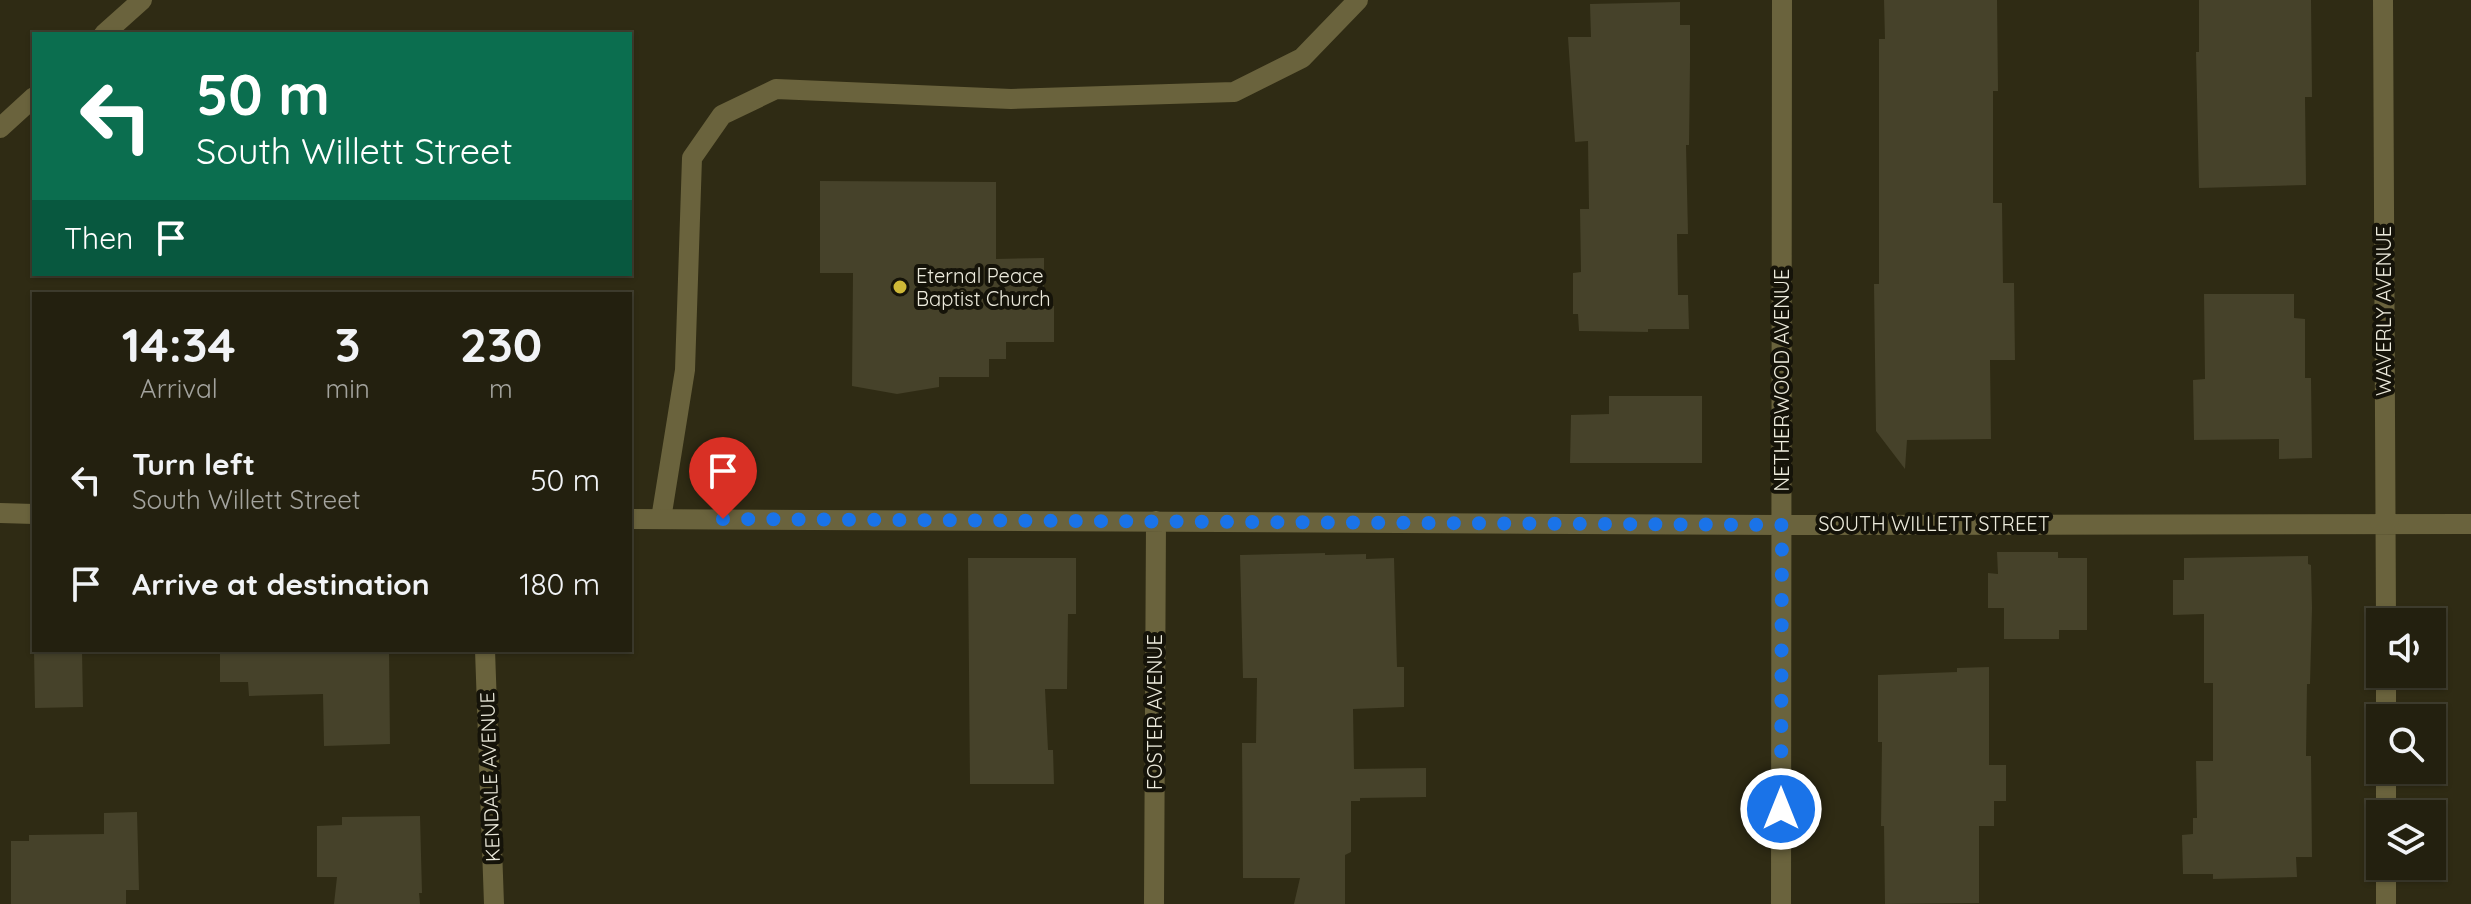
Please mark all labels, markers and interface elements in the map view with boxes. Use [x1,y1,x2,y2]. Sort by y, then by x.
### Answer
text: 50 m [196,59,330,129]
icon: left [64,64,168,168]
text: South Willett Street [196,128,513,173]
icon: arrive [149,216,193,260]
text: Then [64,219,133,257]
street label: WAVERLY AVENUE [2371,226,2396,396]
place label: Eternal Peace Baptist Church [916,263,1051,311]
street label: NETHERWOOD AVENUE [1769,269,1794,491]
marker: Eternal Peace Baptist Church [891,278,909,296]
text: 14:34 [122,314,236,374]
text: 3 [335,314,361,374]
text: 230 [460,314,542,374]
text: Arrival [140,372,218,405]
text: min [326,372,370,405]
text: m [489,372,513,405]
pin [689,437,757,519]
text: Turn left [132,445,255,483]
icon: arrive [701,449,745,493]
icon: left [64,458,108,502]
text: 50 m [530,461,600,499]
text: South Willett Street [132,483,361,516]
street label: SOUTH WILLETT STREET [1818,511,2050,536]
icon: arrive [64,562,108,606]
text: Arrive at destination [132,565,430,603]
text: 180 m [519,565,600,603]
map controls [2366,608,2446,880]
button: sound [2366,608,2446,688]
street label: FOSTER AVENUE [1142,634,1167,790]
street label: KENDALE AVENUE [474,692,505,862]
button: search [2366,704,2446,784]
position arrow [1739,767,1823,851]
button: layers [2366,800,2446,880]

